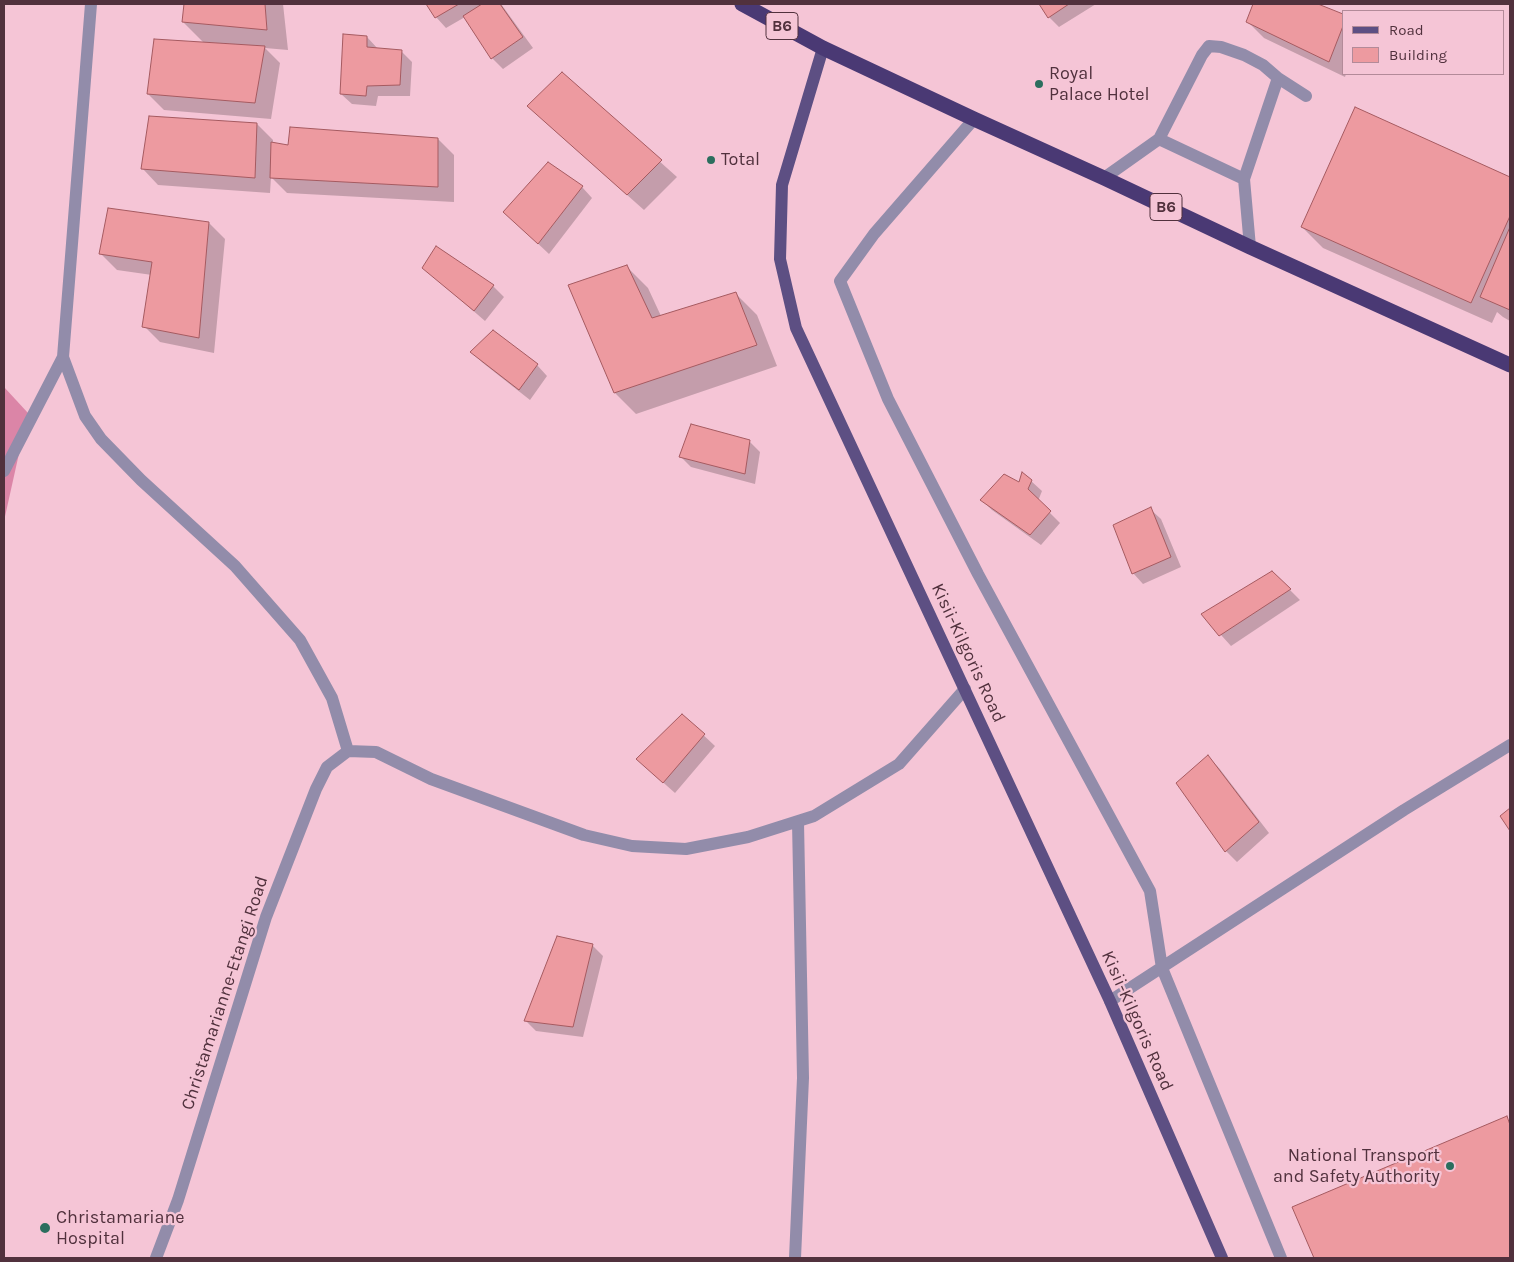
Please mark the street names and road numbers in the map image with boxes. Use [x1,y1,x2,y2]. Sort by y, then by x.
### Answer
road number: B6 [766,12,798,40]
road number: B6 [1150,193,1182,220]
street label: Kisii-Kilgoris Road [926,580,1010,726]
street label: Christamarianne-Etangi Road [177,873,273,1113]
street label: Kisii-Kilgoris Road [1096,948,1178,1094]

